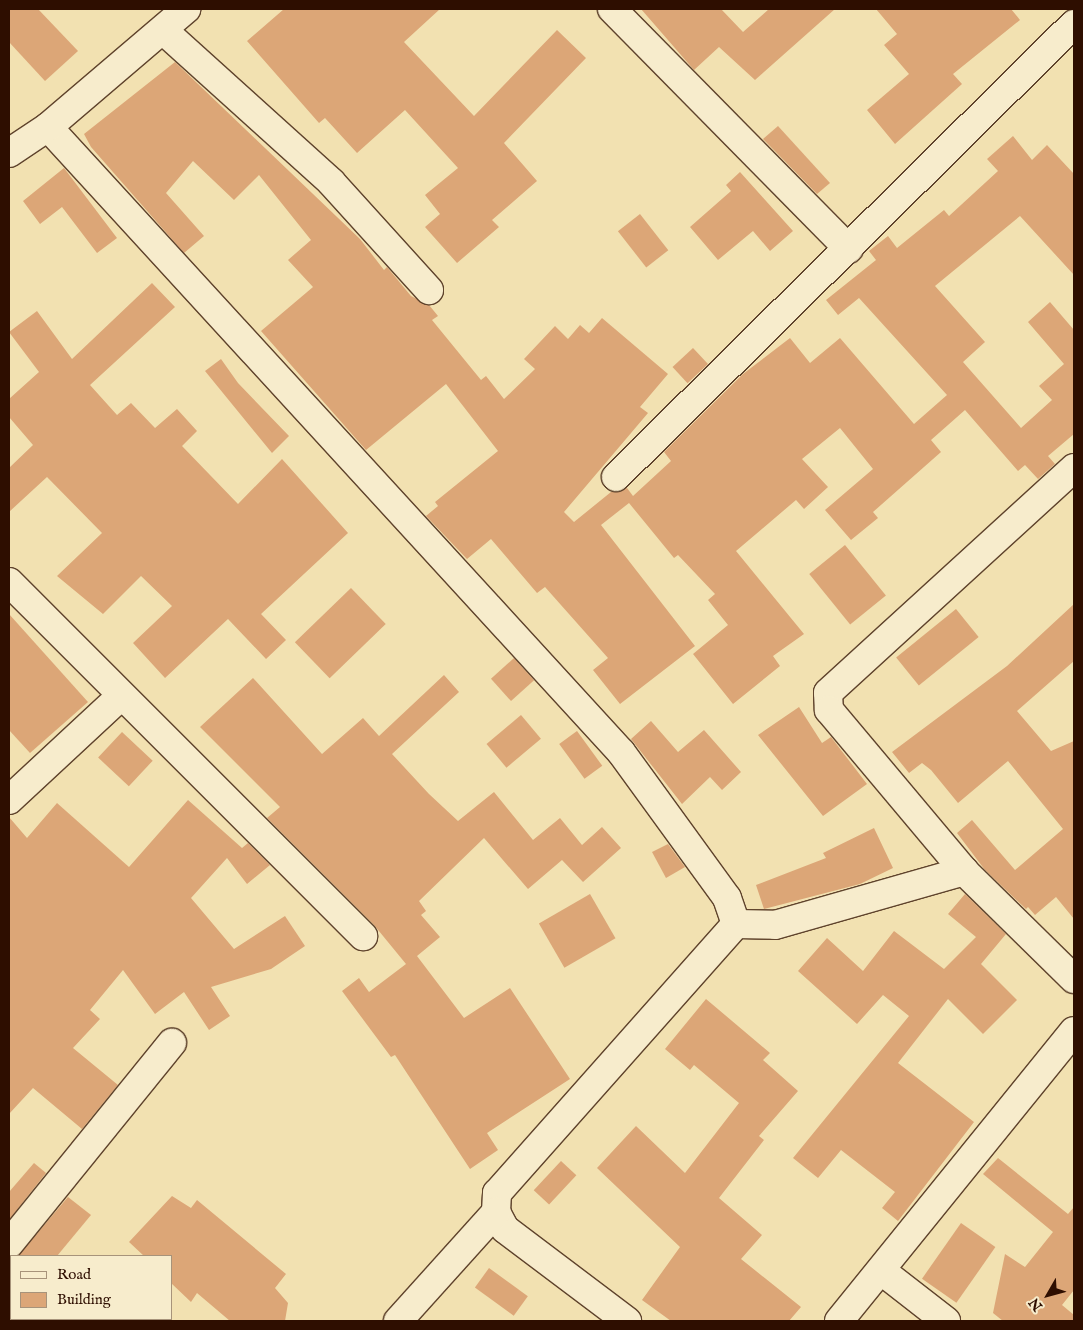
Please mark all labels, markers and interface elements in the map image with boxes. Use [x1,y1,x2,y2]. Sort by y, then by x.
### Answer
legend [10,1255,172,1320]
text: Road [57,1265,91,1284]
north arrow [1023,1270,1073,1320]
text: Building [57,1290,111,1309]
text: N [1025,1294,1047,1315]

